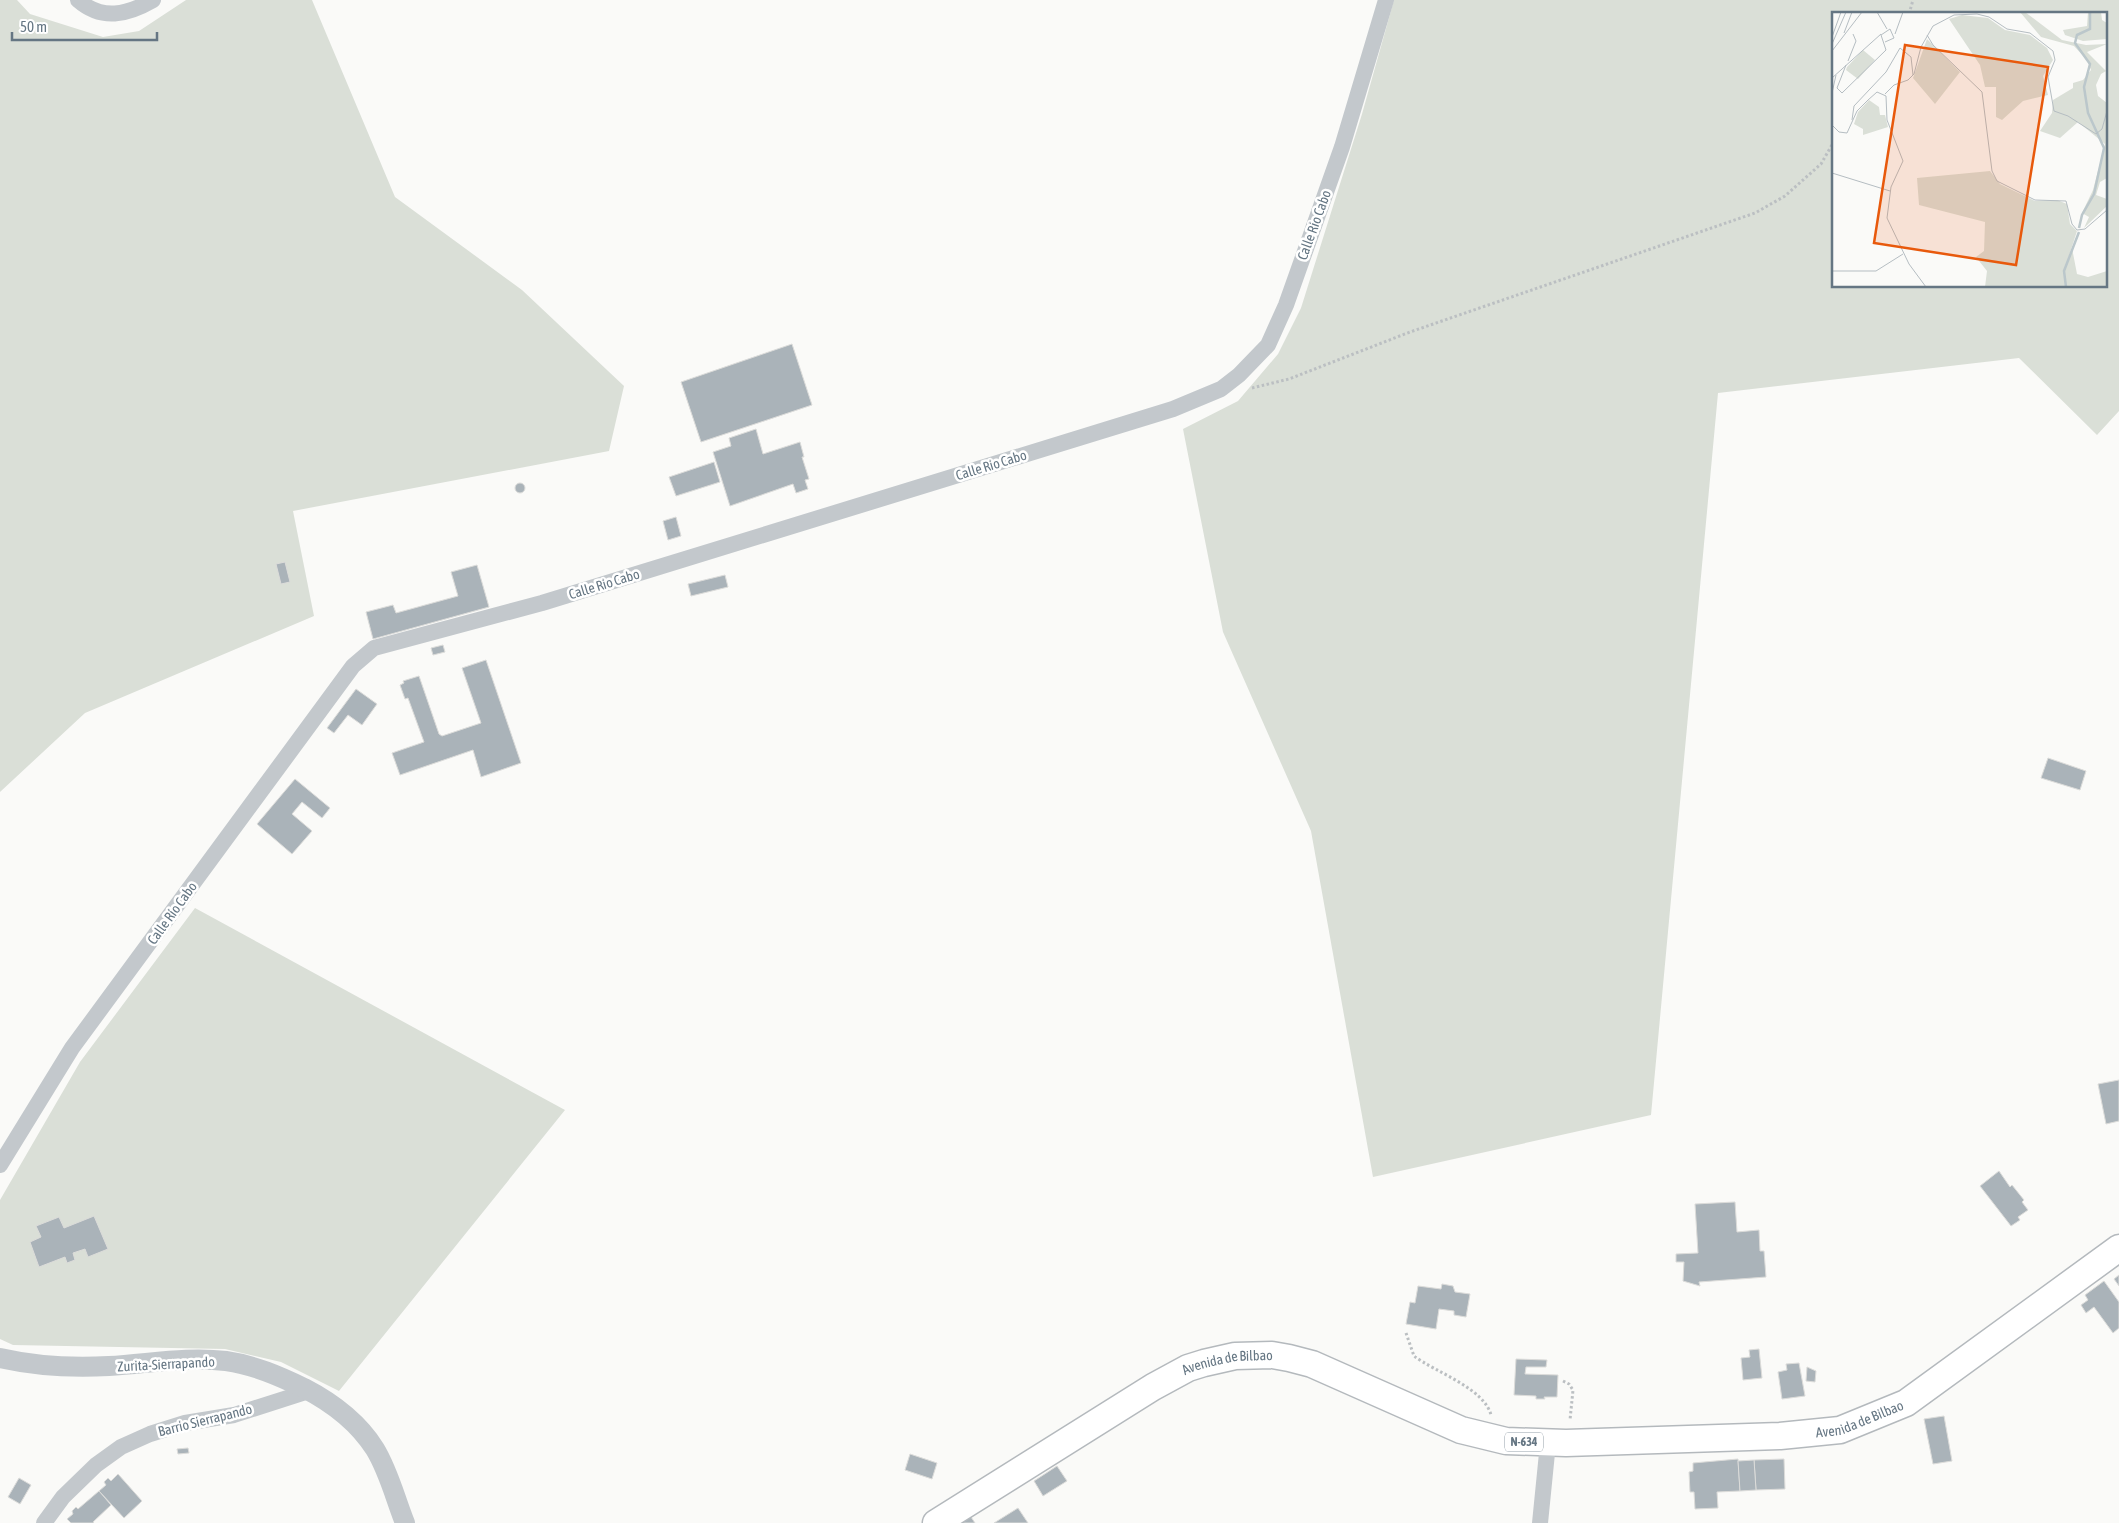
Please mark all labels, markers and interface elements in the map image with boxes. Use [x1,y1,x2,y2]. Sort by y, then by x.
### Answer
scale bar [12,10,158,42]
inset map [1832,12,2106,288]
text: 50 m [20,18,47,35]
street label: Calle Rio Cabo [1294,188,1334,262]
street label: Calle Rio Cabo [954,447,1028,483]
street label: Calle Rio Cabo [567,566,641,602]
street label: Calle Río Cabo [144,879,200,947]
street label: Avenida de Bilbao [1179,1347,1273,1378]
street label: Zurita-Sierrapando [117,1353,215,1375]
street label: Avenida de Bilbao [1815,1397,1906,1440]
street label: Barrio Sierrapando [156,1401,254,1439]
road number: N-634 [1505,1432,1543,1451]

